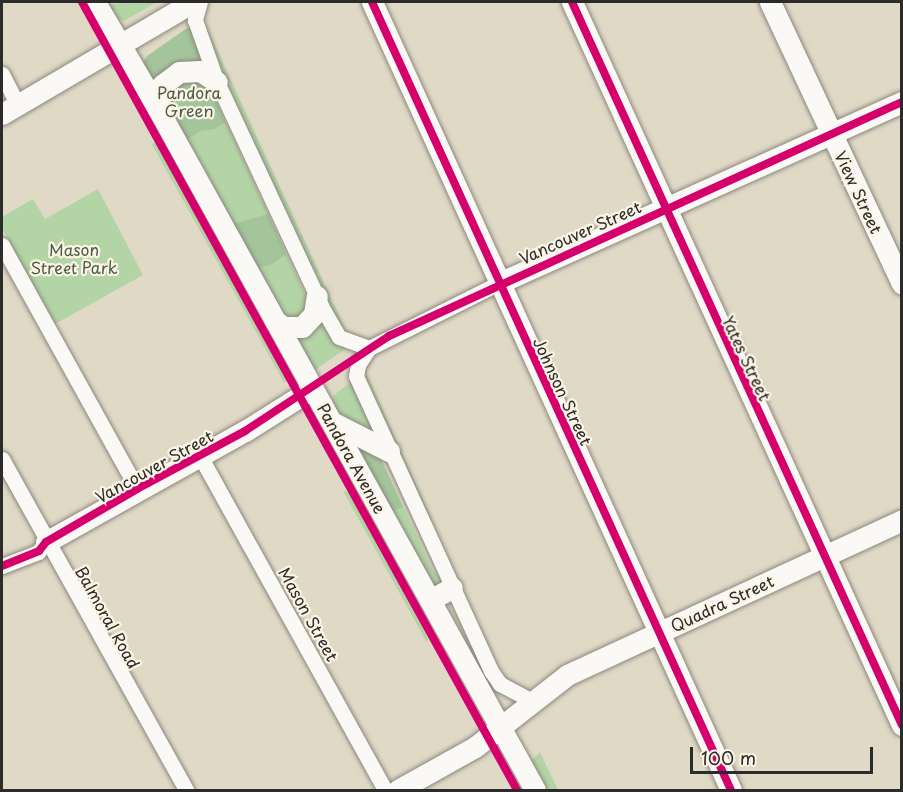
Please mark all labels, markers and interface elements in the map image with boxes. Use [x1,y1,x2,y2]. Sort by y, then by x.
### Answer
park label: Pandora Green [157,82,221,120]
street label: View Street [832,148,886,236]
street label: Vancouver Street [516,196,644,268]
park label: Mason Street Park [30,239,118,277]
street label: Yates Street [719,312,775,404]
street label: Johnson Street [530,334,596,448]
street label: Pandora Avenue [313,399,391,517]
street label: Vancouver Street [91,425,217,507]
street label: Balmoral Road [72,562,144,672]
street label: Mason Street [276,564,342,664]
street label: Quadra Street [667,571,777,635]
scale bar [693,735,876,773]
text: 100 m [701,744,756,771]

